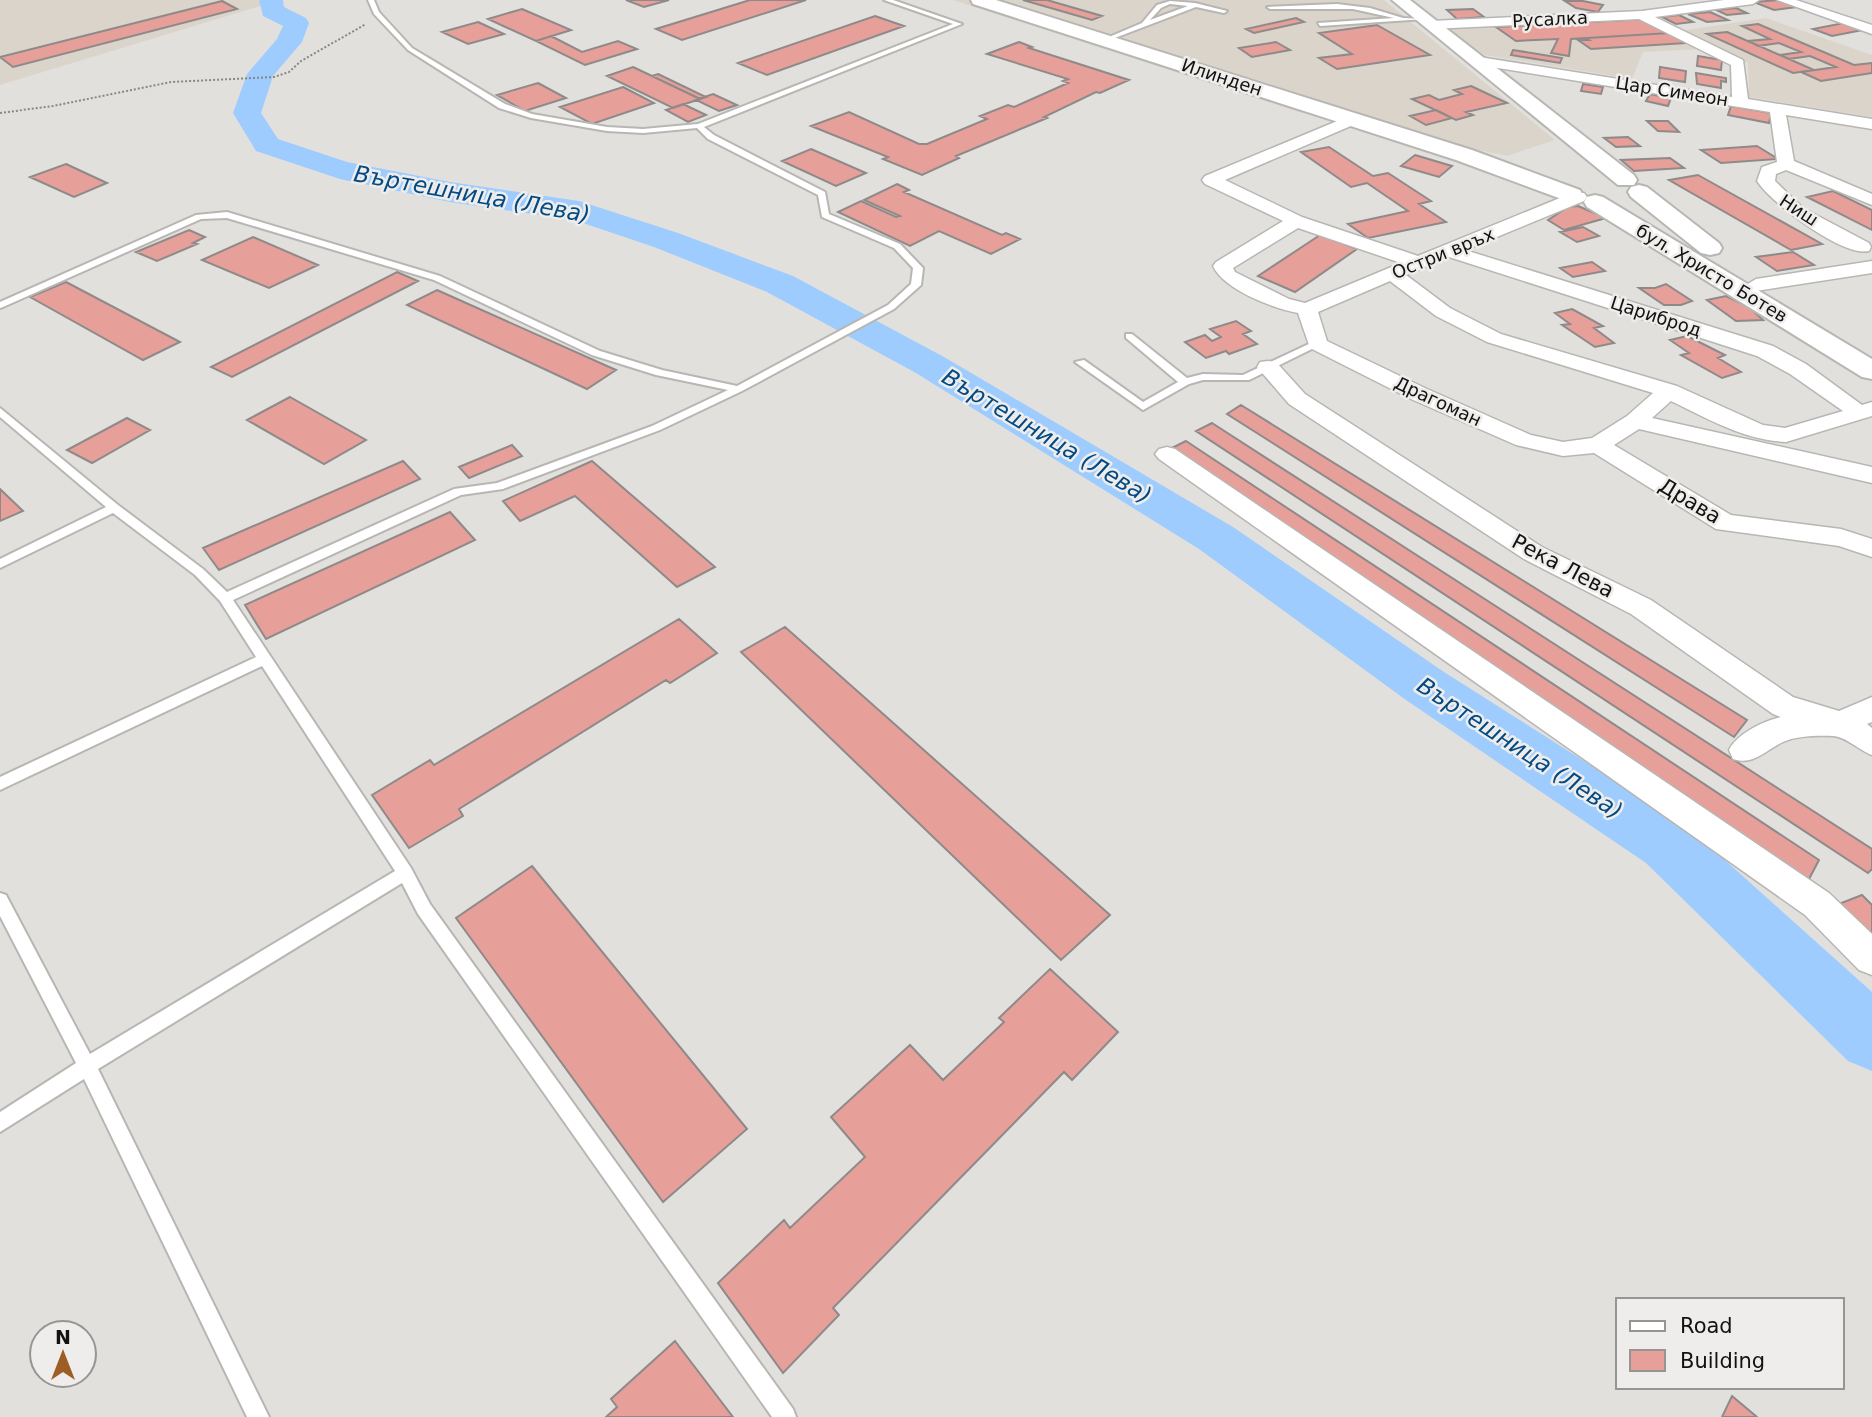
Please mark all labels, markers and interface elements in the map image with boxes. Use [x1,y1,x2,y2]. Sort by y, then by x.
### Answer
street label: Русалка [1512,7,1588,31]
street label: Илинден [1179,54,1265,100]
street label: Цар Симеон [1614,72,1730,110]
water label: Въртешница (Лева) [352,160,592,228]
street label: Ниш [1776,190,1822,230]
street label: бул. Христо Ботев [1633,219,1791,327]
street label: Остри връх [1389,223,1498,283]
street label: Цариброд [1608,291,1704,341]
water label: Въртешница (Лева) [938,363,1156,509]
street label: Драгоман [1391,372,1485,430]
street label: Драва [1655,473,1725,529]
street label: Река Лева [1508,529,1618,603]
water label: Въртешница (Лева) [1413,672,1627,824]
legend [1616,1298,1844,1389]
text: Road [1680,1314,1733,1338]
north arrow [28,1319,98,1389]
text: N [55,1326,71,1348]
text: Building [1680,1349,1765,1373]

